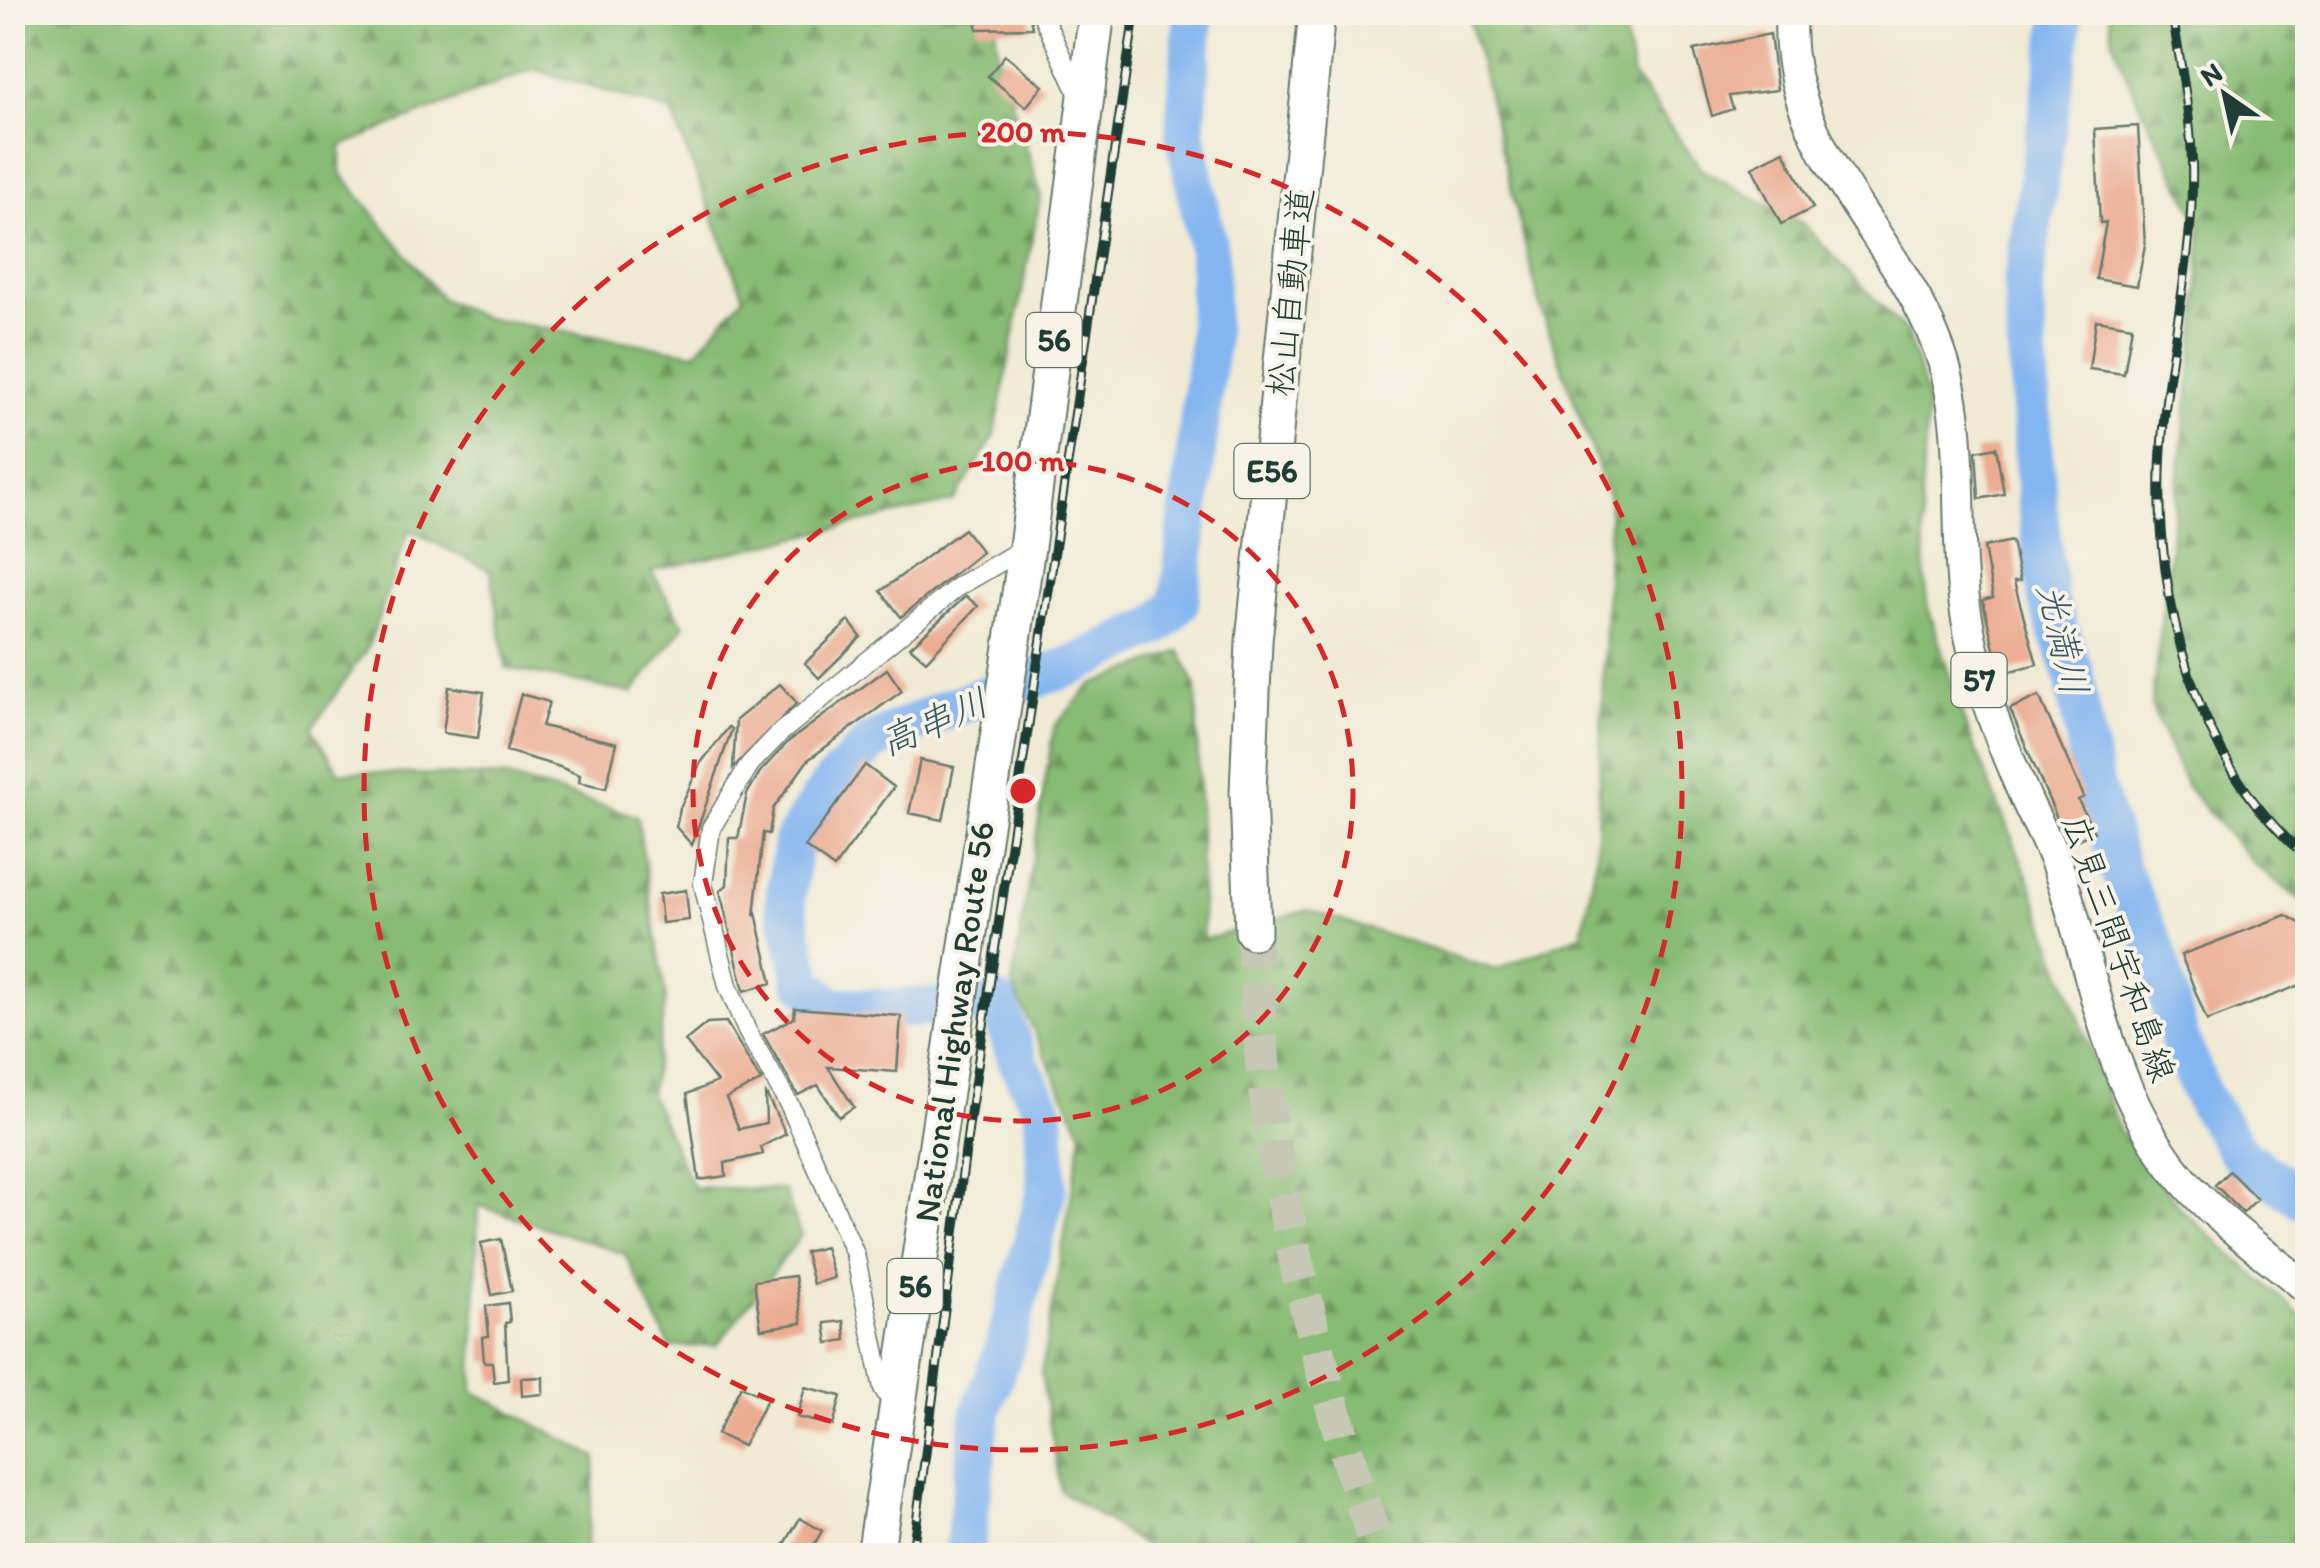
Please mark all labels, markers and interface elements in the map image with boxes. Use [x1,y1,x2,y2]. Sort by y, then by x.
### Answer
north arrow [2175,45,2275,145]
text: N [2194,55,2228,94]
text: 200 m [981,113,1066,150]
street label: 松山自動車道 [1258,185,1322,399]
road number: 56 [1026,313,1082,367]
text: 100 m [982,442,1065,479]
road number: E56 [1234,444,1310,498]
water label: 光満川 [2028,578,2098,700]
road number: 57 [1952,653,2006,707]
water label: 高串川 [873,679,995,765]
centre of rings [1005,773,1041,809]
street label: 広見三間宇和島線 [2054,809,2184,1087]
street label: National Highway Route 56 [905,819,1003,1225]
road number: 56 [888,1259,942,1313]

